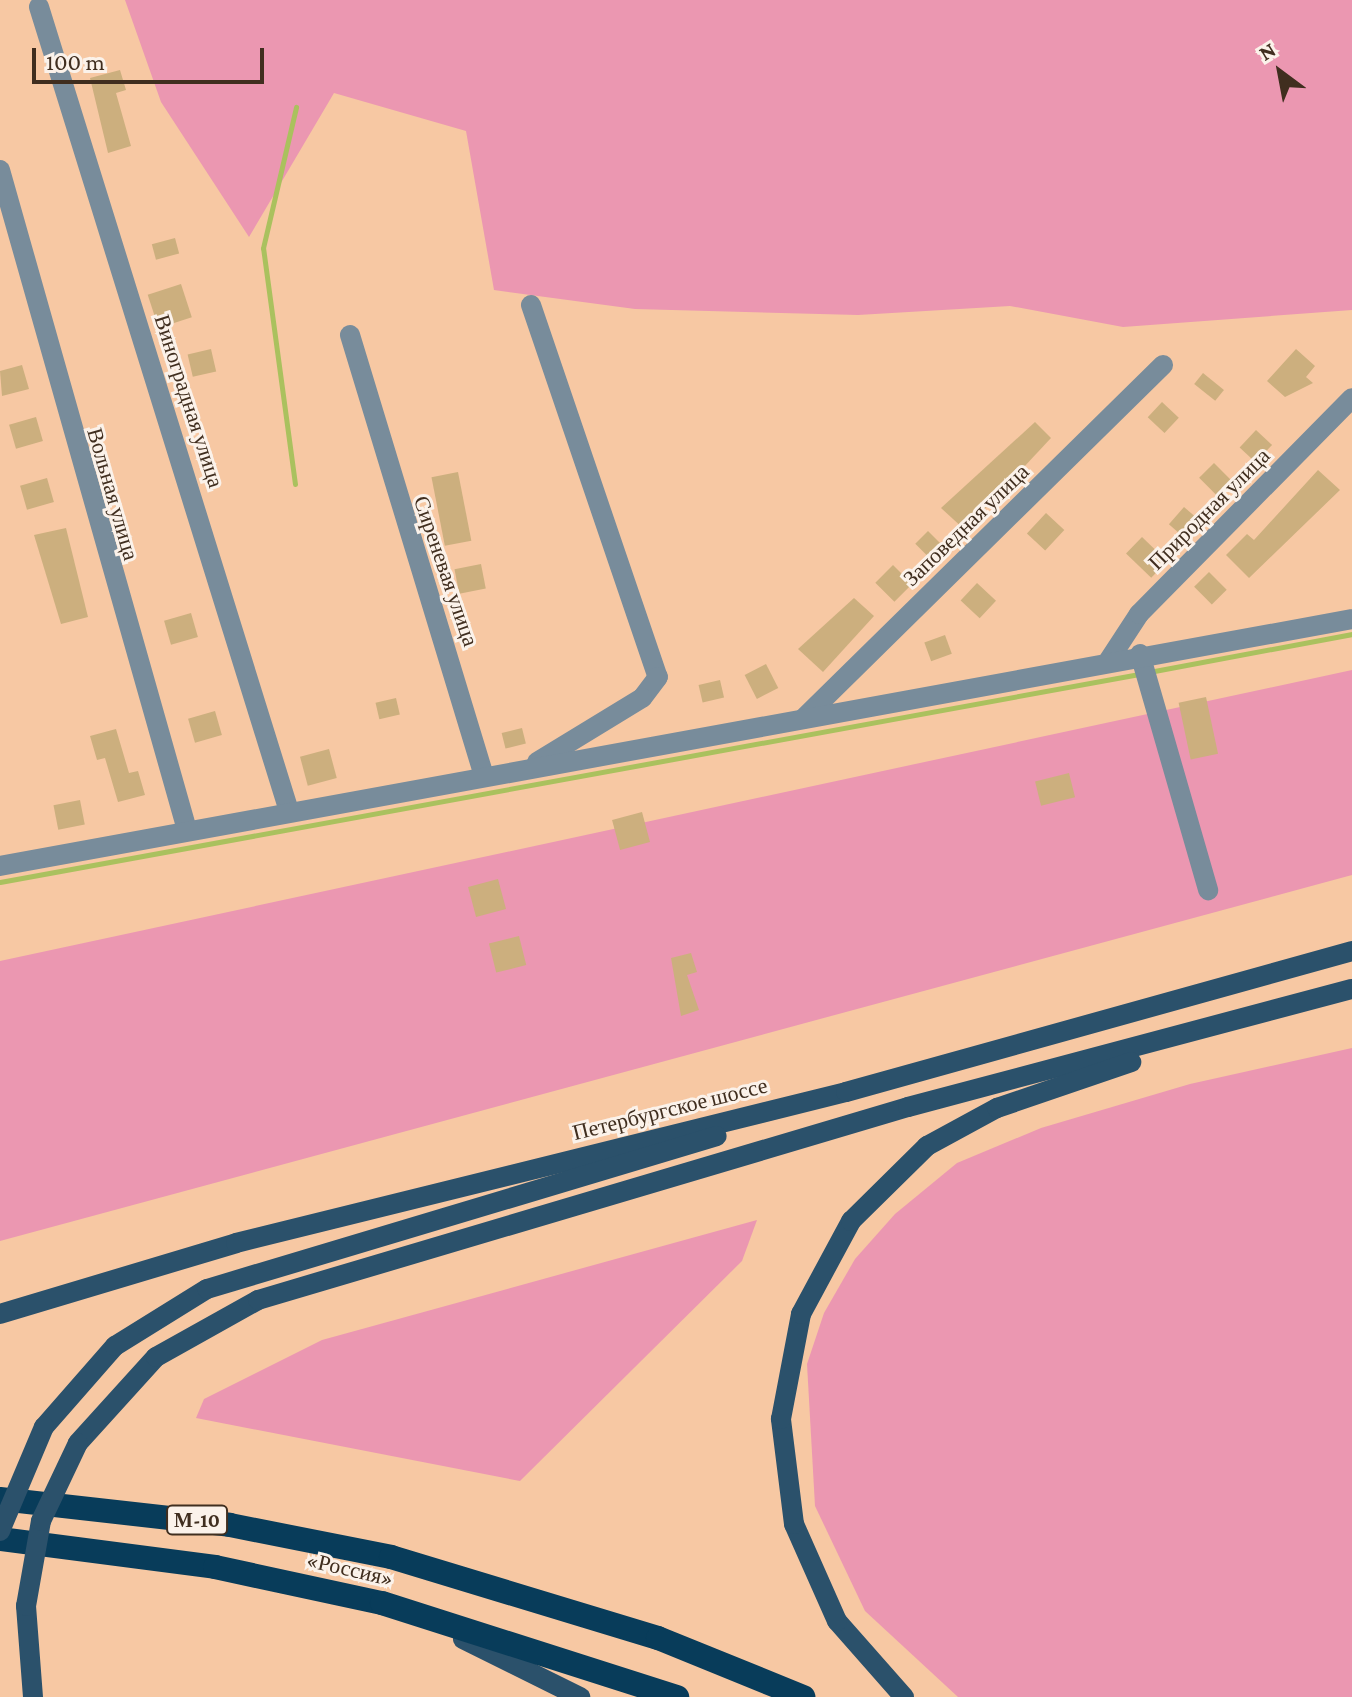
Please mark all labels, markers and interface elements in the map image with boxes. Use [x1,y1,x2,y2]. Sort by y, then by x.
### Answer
scale bar [36,32,268,82]
north arrow [1240,32,1320,112]
text: N [1254,37,1280,66]
text: 100 m [46,48,105,75]
street label: Виноградная улица [149,311,229,491]
street label: Вольная улица [81,425,145,563]
street label: Природная улица [1143,443,1275,575]
street label: Заповедная улица [898,458,1034,592]
street label: Сиреневая улица [408,492,484,650]
street label: Петербургское шоссе [570,1072,770,1146]
road number: М-10 [165,1504,229,1536]
street label: «Россия» [304,1546,396,1592]

